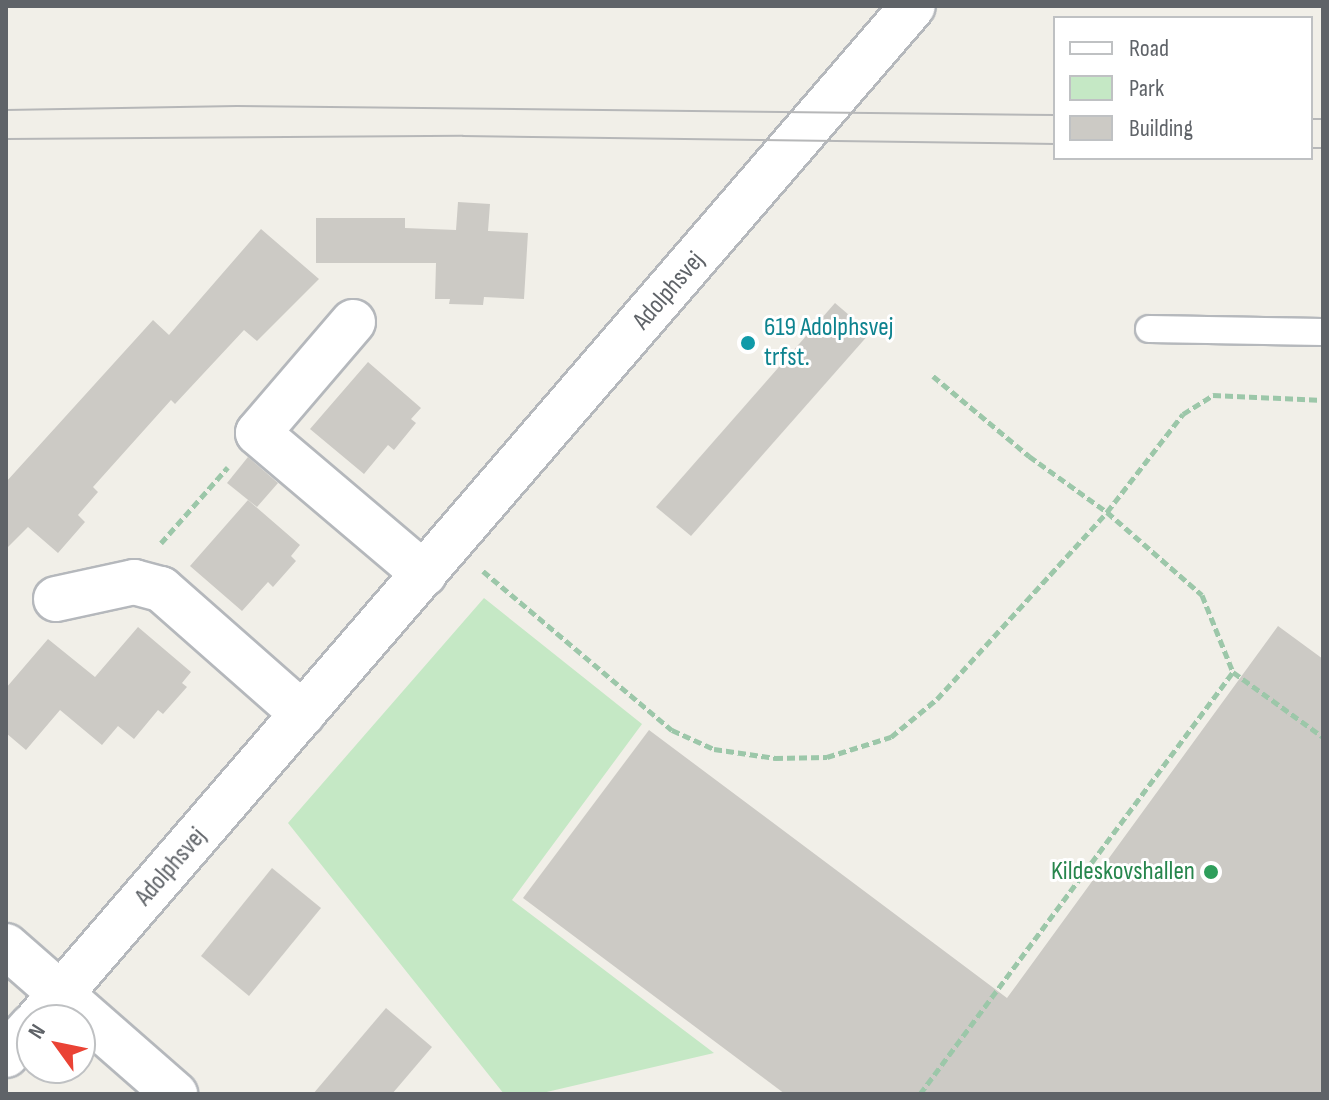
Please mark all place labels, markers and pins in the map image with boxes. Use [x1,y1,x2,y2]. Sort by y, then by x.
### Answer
place label: 619 Adolphsvej trfst. [764,312,893,374]
marker: 619 Adolphsvej trfst. [739,334,757,352]
place label: Kildeskovshallen [1051,856,1195,888]
marker: Kildeskovshallen [1202,863,1220,881]

